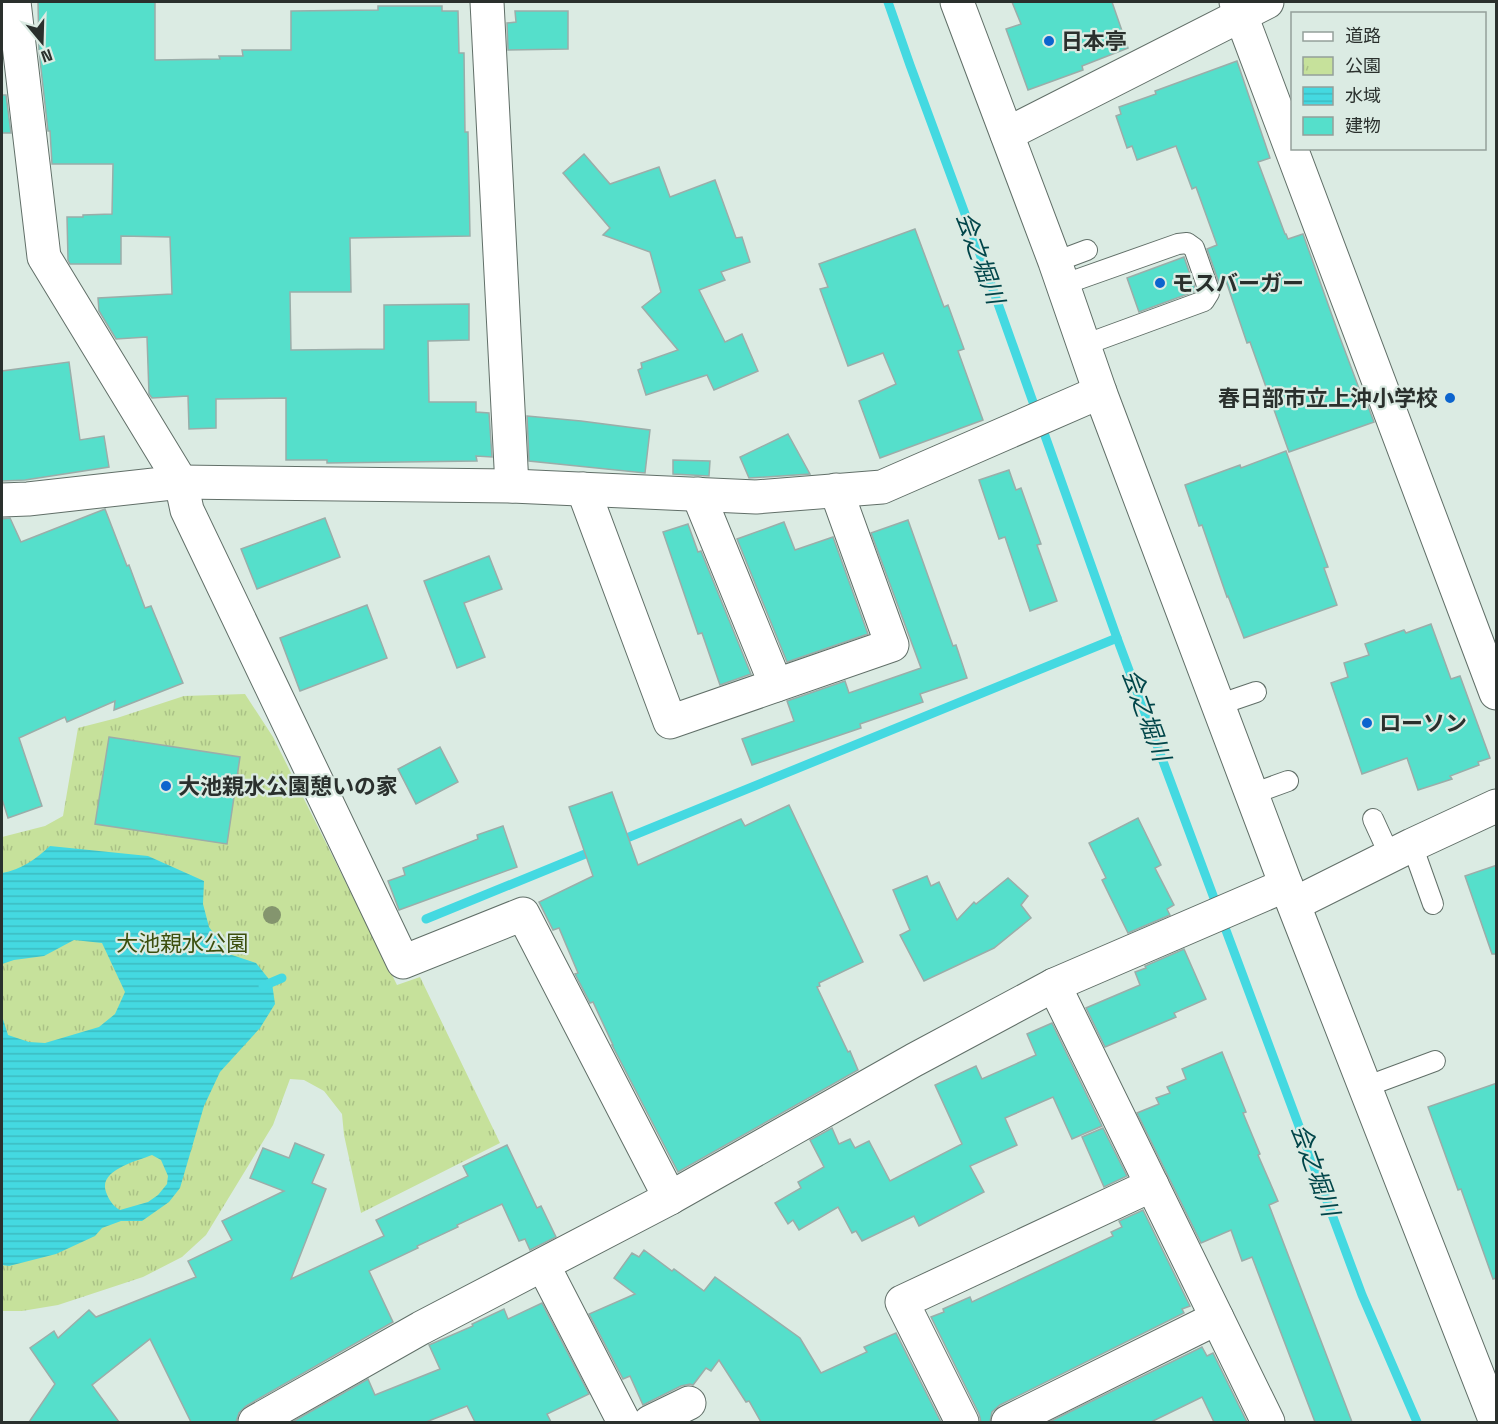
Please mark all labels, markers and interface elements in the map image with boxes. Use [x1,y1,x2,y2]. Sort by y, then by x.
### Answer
north arrow [12,12,72,72]
legend [1291,12,1486,150]
text: 道路 [1345,24,1381,47]
place label: 日本亭 [1061,27,1127,55]
marker: 日本亭 [1042,34,1056,48]
text: N [38,44,55,67]
text: 公園 [1345,54,1381,77]
text: 水域 [1345,84,1381,107]
text: 建物 [1345,114,1381,137]
water label: 会之堀川 [949,207,1012,311]
place label: モスバーガー [1172,269,1304,297]
marker: モスバーガー [1153,276,1167,290]
place label: 春日部市立上沖小学校 [1218,384,1438,412]
marker: 春日部市立上沖小学校 [1443,391,1457,405]
water label: 会之堀川 [1115,664,1178,768]
place label: ローソン [1379,709,1467,737]
marker: ローソン [1360,716,1374,730]
place label: 大池親水公園憩いの家 [178,772,398,800]
marker: 大池親水公園憩いの家 [159,779,173,793]
park label: 大池親水公園 [116,929,248,957]
water label: 会之堀川 [1284,1119,1347,1223]

